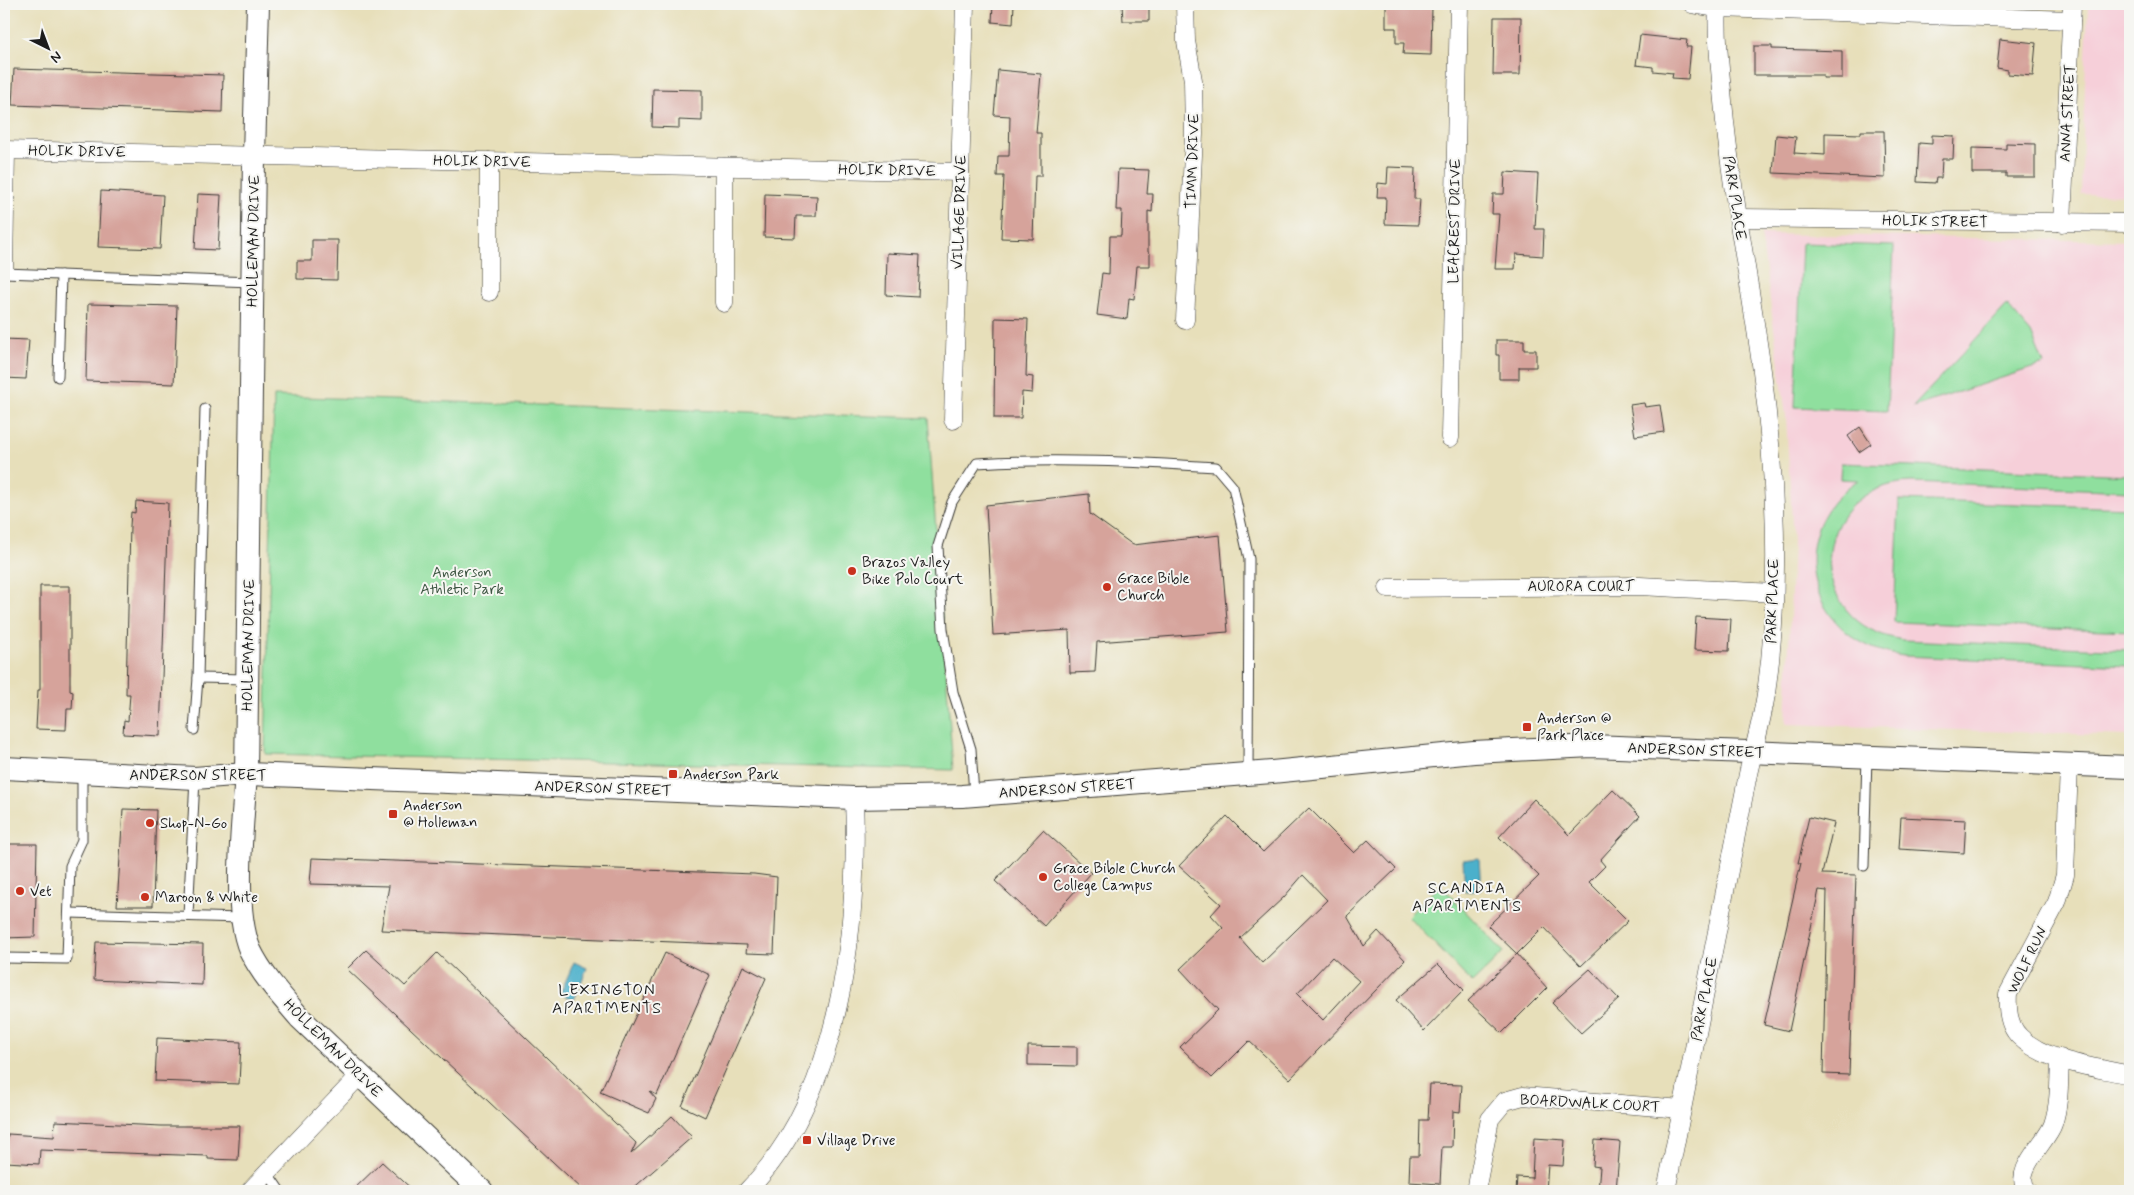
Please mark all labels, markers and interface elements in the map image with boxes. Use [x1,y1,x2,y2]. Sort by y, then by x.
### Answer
north arrow [22,22,72,72]
text: N [47,47,66,67]
street label: ANNA STREET [2055,63,2081,163]
street label: TIMM DRIVE [1181,113,1205,209]
street label: HOLIK DRIVE [28,141,126,163]
street label: HOLIK DRIVE [433,151,531,173]
street label: VILLAGE DRIVE [948,154,972,270]
street label: PARK PLACE [1717,154,1751,242]
street label: LEACREST DRIVE [1444,158,1466,284]
street label: HOLIK DRIVE [838,160,936,182]
street label: HOLLEMAN DRIVE [243,174,265,307]
street label: HOLIK STREET [1882,211,1988,233]
place label: Brazos Valley Bike Polo Court [862,553,964,590]
street label: PARK PLACE [1762,558,1784,644]
park label: Anderson Athletic Park [420,563,504,600]
marker: Brazos Valley Bike Polo Court [846,565,858,577]
place label: Grace Bible Church [1117,569,1190,606]
street label: AURORA COURT [1527,577,1635,597]
street label: HOLLEMAN DRIVE [238,578,260,711]
marker: Grace Bible Church [1101,581,1113,593]
place label: Anderson @ Park Place [1537,709,1612,746]
marker: Anderson @ Park Place [1521,721,1533,733]
street label: ANDERSON STREET [1627,739,1765,763]
place label: Anderson Park [683,765,780,785]
street label: ANDERSON STREET [129,766,267,786]
marker: Anderson Park [667,768,679,780]
street label: ANDERSON STREET [998,774,1136,804]
street label: ANDERSON STREET [534,777,672,801]
place label: Anderson @ Holleman [403,796,477,833]
marker: Anderson @ Holleman [387,808,399,820]
place label: Shop-N-Go [160,814,227,834]
marker: Shop-N-Go [144,817,156,829]
place label: Grace Bible Church College Campus [1053,859,1176,896]
marker: Grace Bible Church College Campus [1037,871,1049,883]
district label: SCANDIA APARTMENTS [1412,878,1522,917]
place label: Vet [30,882,52,902]
marker: Vet [14,885,26,897]
place label: Maroon & White [155,888,258,908]
marker: Maroon & White [139,891,151,903]
street label: WOLF RUN [2003,923,2053,997]
street label: PARK PLACE [1687,955,1723,1043]
district label: LEXINGTON APARTMENTS [552,980,662,1019]
street label: HOLLEMAN DRIVE [278,995,386,1103]
street label: BOARDWALK COURT [1519,1090,1661,1118]
place label: Village Drive [817,1131,896,1151]
marker: Village Drive [801,1134,813,1146]

